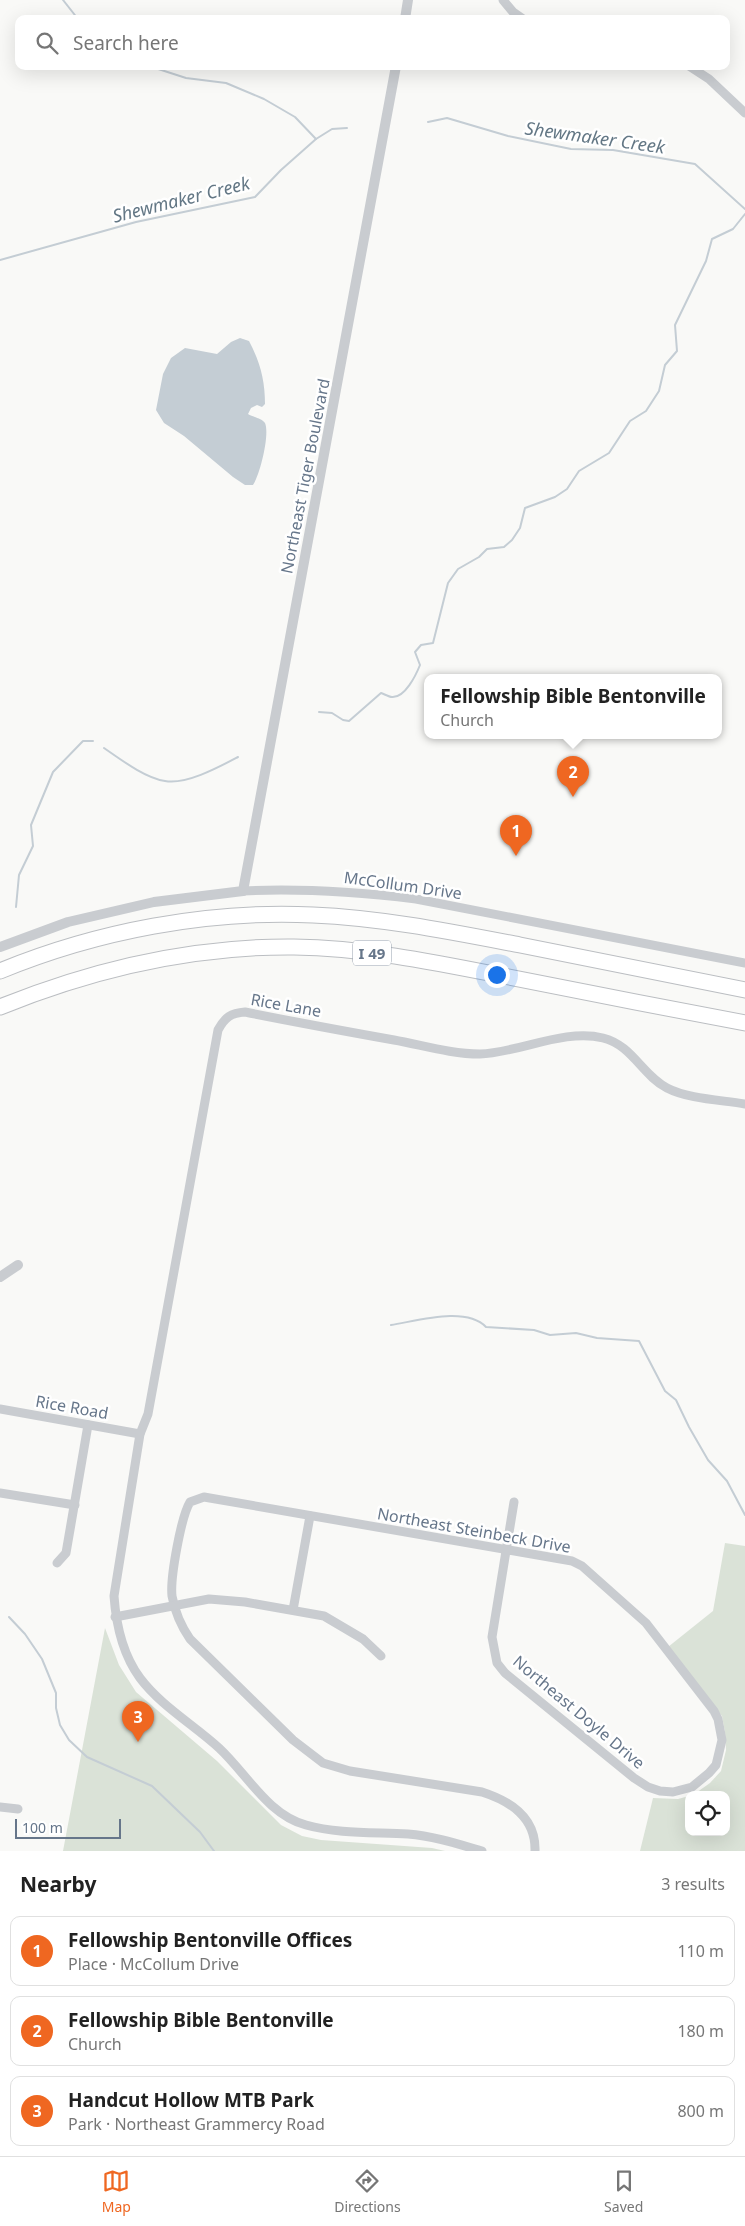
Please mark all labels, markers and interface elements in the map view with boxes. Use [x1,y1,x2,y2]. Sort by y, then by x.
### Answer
search box [15,15,730,70]
icon: search [33,29,61,57]
text: Search here [73,30,179,56]
water label: Shewmaker Creek [524,115,667,159]
water label: Shewmaker Creek [110,170,253,228]
street label: Northeast Tiger Boulevard [275,377,335,575]
popup [424,674,722,739]
text: Fellowship Bible Bentonville [440,683,706,709]
text: Church [440,709,494,731]
pin: 2 [557,756,589,797]
pin: 1 [500,815,532,856]
street label: McCollum Drive [343,866,463,904]
road number: I 49 [353,940,391,966]
your location [484,962,510,988]
street label: Rice Lane [249,988,323,1022]
street label: Rice Road [34,1390,110,1424]
street label: Northeast Steinbeck Drive [376,1502,572,1558]
street label: Northeast Doyle Drive [508,1650,650,1774]
pin: 3 [122,1701,154,1742]
map controls [685,1791,730,1836]
button: locate [685,1791,730,1836]
scale bar [15,1816,121,1839]
text: 100 m [22,1818,63,1837]
text: Nearby [20,1870,96,1898]
text: 3 results [661,1873,725,1895]
text: Fellowship Bentonville Offices [68,1927,352,1953]
text: 1 [32,1940,42,1962]
text: 110 m [677,1940,724,1962]
text: Place · McCollum Drive [68,1953,239,1975]
text: Fellowship Bible Bentonville [68,2007,334,2033]
text: 2 [32,2020,42,2042]
text: 180 m [677,2020,724,2042]
text: Church [68,2033,122,2055]
text: Handcut Hollow MTB Park [68,2087,314,2113]
text: 3 [32,2100,42,2122]
text: 800 m [677,2100,724,2122]
text: Park · Northeast Grammercy Road [68,2113,325,2135]
tab: Map [102,2167,131,2216]
tab: Directions [334,2167,401,2216]
tab: Saved [604,2167,643,2216]

